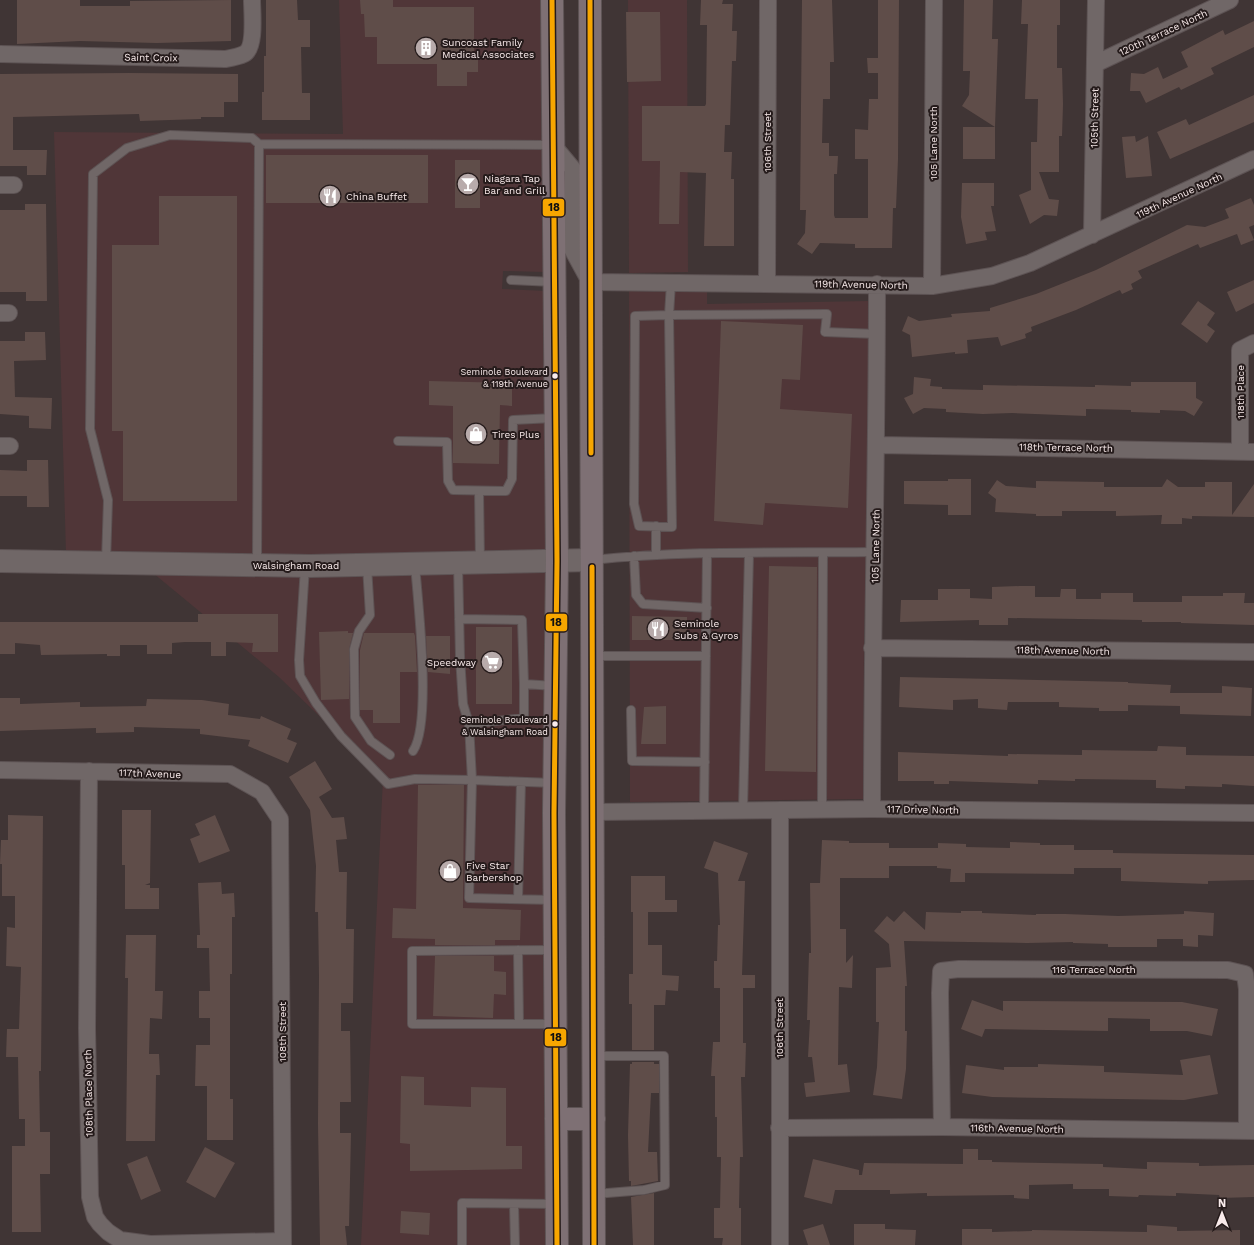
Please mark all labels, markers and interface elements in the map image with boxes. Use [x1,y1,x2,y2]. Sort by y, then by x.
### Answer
street label: 120th Terrace North [1117,7,1209,58]
building icon: Suncoast Family Medical Associates [413,35,439,61]
place label: Suncoast Family Medical Associates [442,37,534,60]
street label: Saint Croix [124,52,178,63]
street label: 105th Street [1088,87,1101,148]
street label: 105 Lane North [928,106,939,180]
street label: 106th Street [762,111,773,172]
bar icon: Niagara Tap Bar and Grill [455,171,481,197]
street label: 119th Avenue North [1134,171,1224,220]
place label: Niagara Tap Bar and Grill [484,173,545,196]
restaurant icon: China Buffet [317,183,343,209]
place label: China Buffet [346,191,408,202]
line badge: 18 [542,198,565,217]
text: 18 [548,201,560,214]
street label: 119th Avenue North [814,278,908,291]
street label: 118th Place [1235,365,1246,419]
place label: Seminole Boulevard & 119th Avenue [461,367,548,389]
marker: Seminole Boulevard & 119th Avenue [550,371,560,381]
shop icon: Tires Plus [463,421,489,447]
place label: Tires Plus [492,429,540,440]
street label: 118th Terrace North [1019,441,1113,454]
street label: 105 Lane North [869,509,882,583]
street label: Walsingham Road [253,560,339,571]
line badge: 18 [545,613,568,632]
text: 18 [550,616,562,629]
restaurant icon: Seminole Subs & Gyros [645,616,671,642]
place label: Seminole Subs & Gyros [674,618,739,641]
street label: 118th Avenue North [1016,644,1110,657]
supermarket icon: Speedway [479,649,505,675]
place label: Speedway [427,657,477,668]
place label: Seminole Boulevard & Walsingham Road [461,715,548,737]
marker: Seminole Boulevard & Walsingham Road [550,719,560,729]
street label: 117th Avenue [119,767,181,780]
street label: 117 Drive North [887,803,959,816]
shop icon: Five Star Barbershop [437,858,463,884]
place label: Five Star Barbershop [466,860,522,883]
street label: 116 Terrace North [1052,964,1136,975]
street label: 106th Street [774,997,785,1058]
street label: 108th Street [277,1001,288,1062]
line badge: 18 [544,1028,567,1047]
text: 18 [550,1031,562,1044]
street label: 108th Place North [82,1049,95,1137]
street label: 116th Avenue North [970,1122,1064,1135]
north arrow [1202,1193,1242,1233]
text: N [1218,1197,1226,1210]

